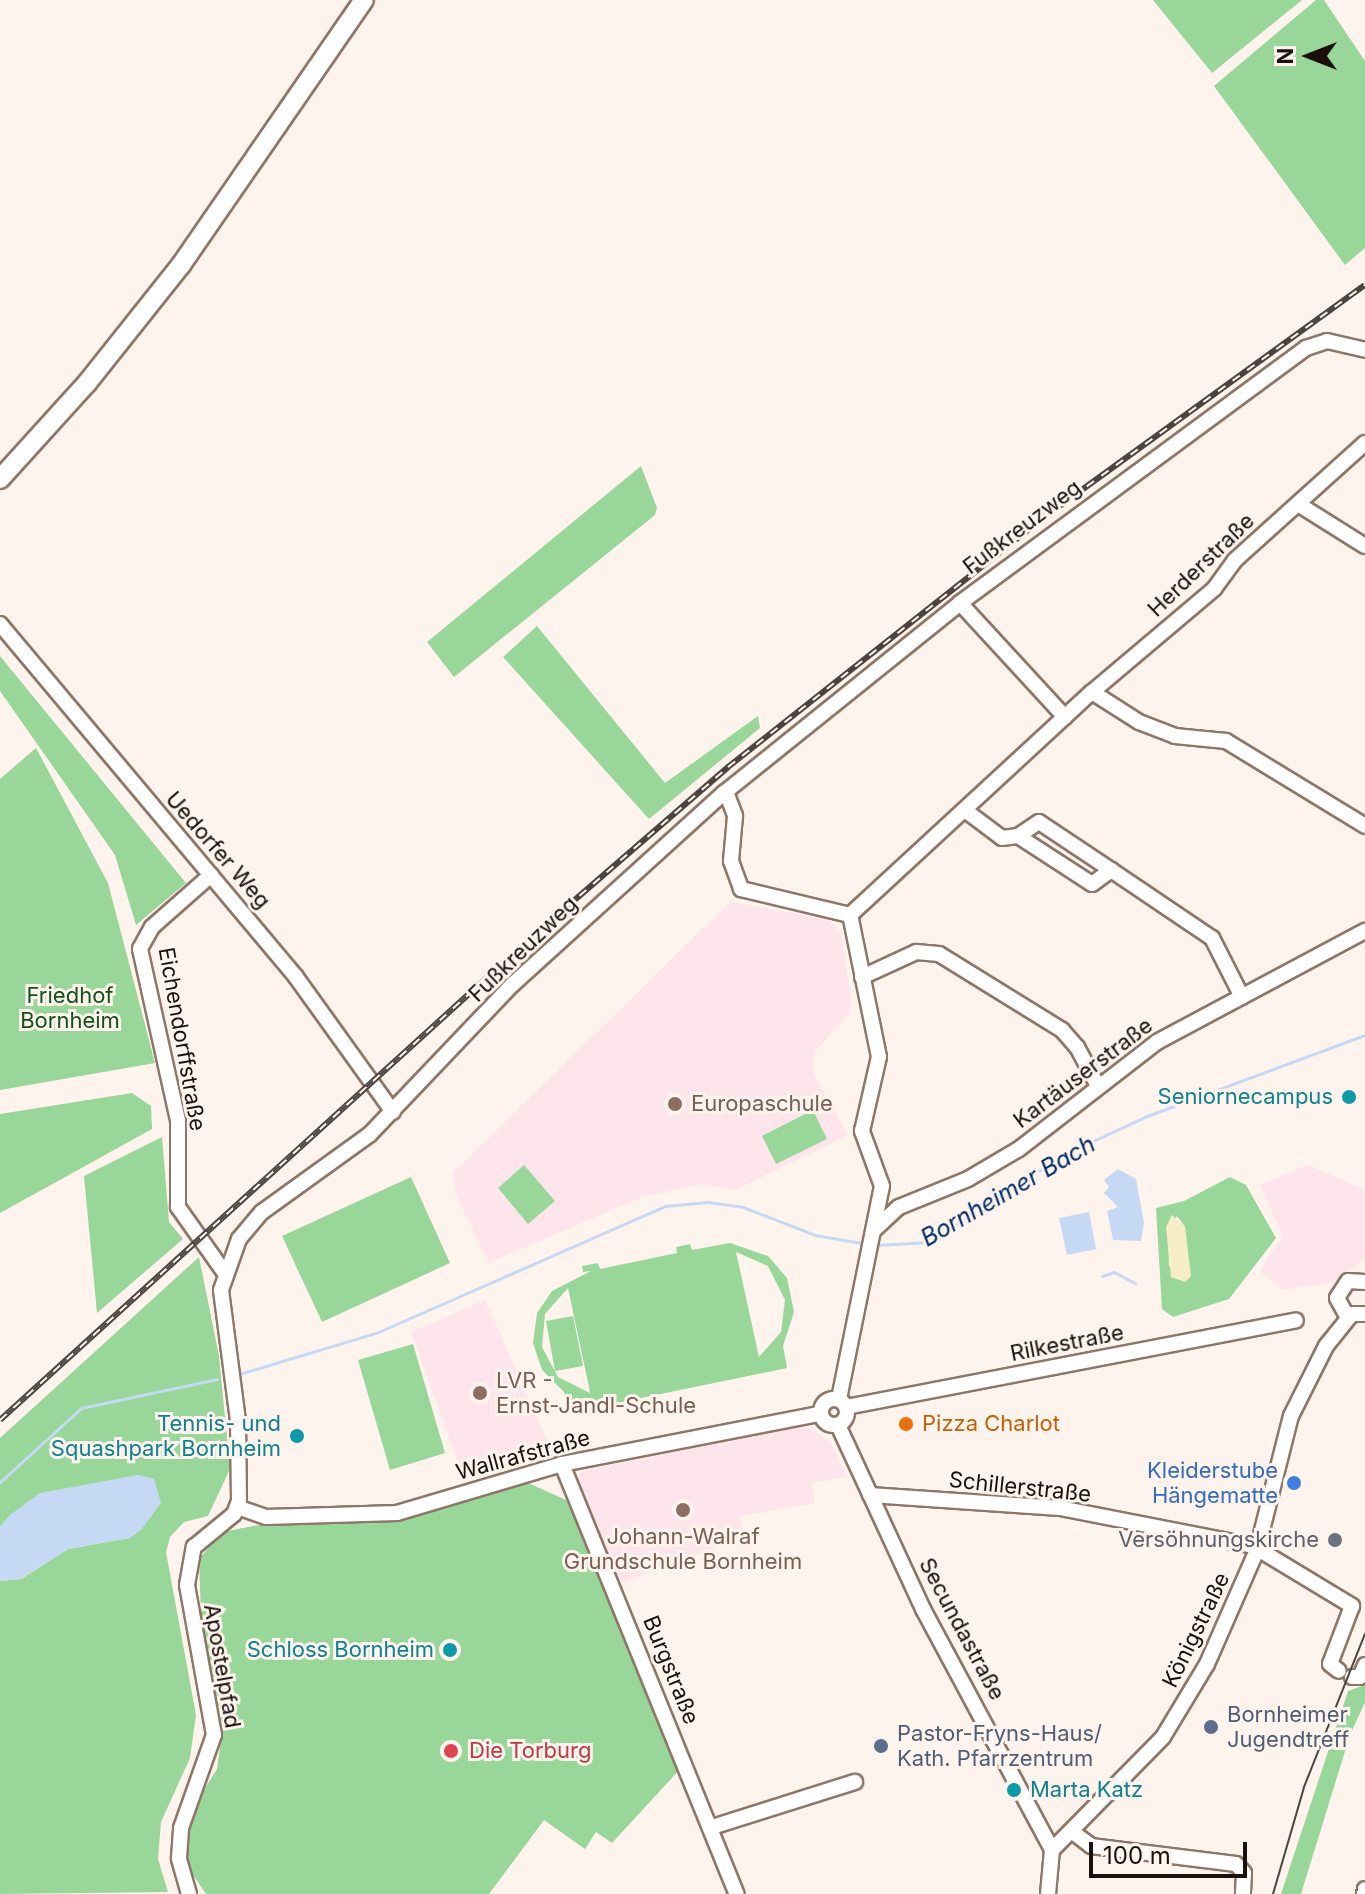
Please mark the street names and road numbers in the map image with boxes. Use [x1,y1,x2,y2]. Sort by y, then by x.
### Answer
street label: Fußkreuzweg [958,474,1086,580]
street label: Herderstraße [1142,508,1260,622]
street label: Uedorfer Weg [160,786,276,914]
street label: Fußkreuzweg [463,891,583,1007]
street label: Eichendorffstraße [153,945,211,1133]
street label: Kartäuserstraße [1008,1012,1158,1134]
street label: Rilkestraße [1008,1319,1126,1367]
street label: Wallrafstraße [453,1424,593,1486]
street label: Schillerstraße [948,1466,1092,1508]
street label: Secundastraße [913,1553,1011,1705]
street label: Königstraße [1157,1568,1235,1692]
street label: Apostelpfad [198,1602,246,1730]
street label: Burgstraße [637,1612,705,1728]

